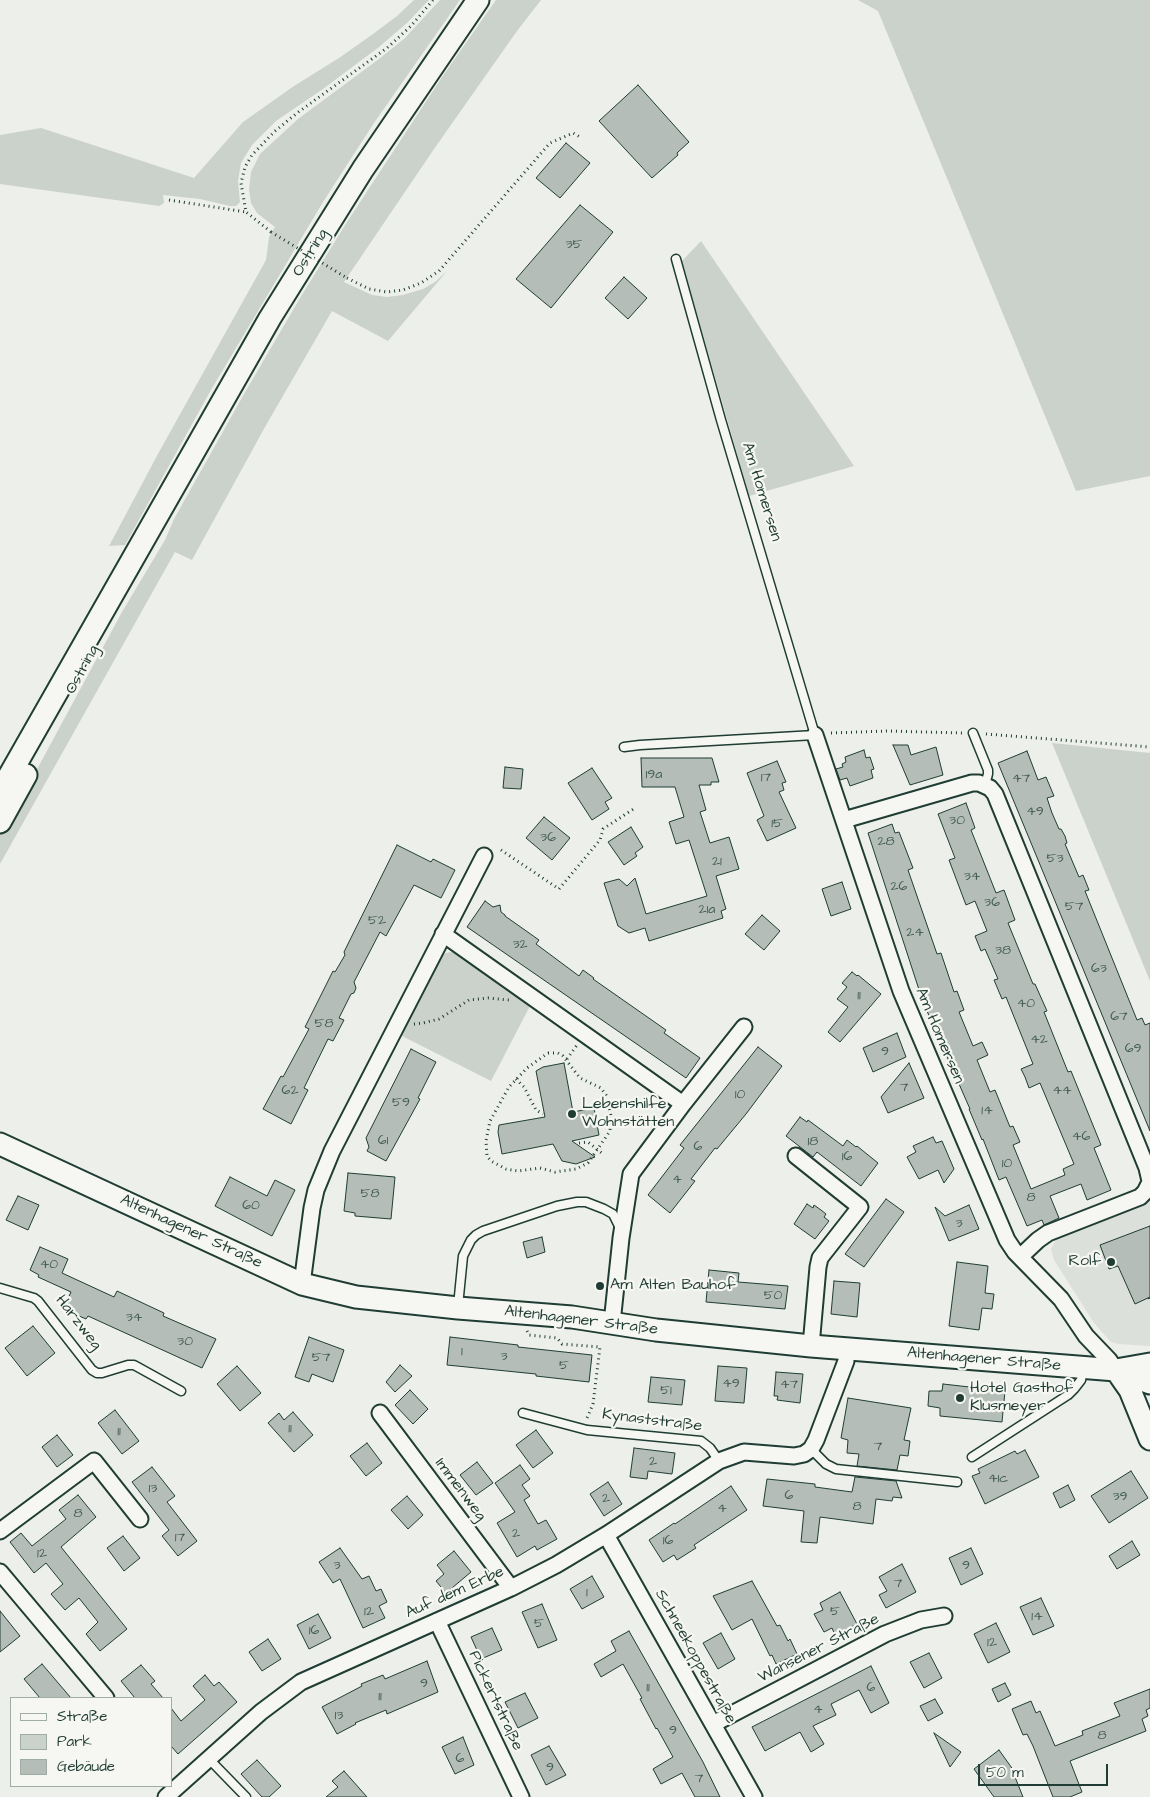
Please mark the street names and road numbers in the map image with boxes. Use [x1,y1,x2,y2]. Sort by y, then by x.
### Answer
street label: Ostring [289,226,333,280]
street label: Am Homersen [737,440,785,544]
street label: Ostring [62,642,104,698]
street label: Am Homersen [910,985,968,1087]
street label: Altenhagener Straße [117,1191,265,1273]
street label: Harzweg [51,1292,105,1354]
street label: Altenhagener Straße [503,1302,659,1340]
street label: Altenhagener Straße [906,1344,1062,1376]
street label: Kynaststraße [601,1405,703,1437]
street label: Immenweg [430,1455,490,1525]
street label: Auf dem Erbe [403,1563,507,1623]
street label: Schneekoppestraße [650,1587,740,1727]
street label: Wansener Straße [755,1610,883,1688]
street label: Pickertstraße [463,1648,527,1754]

